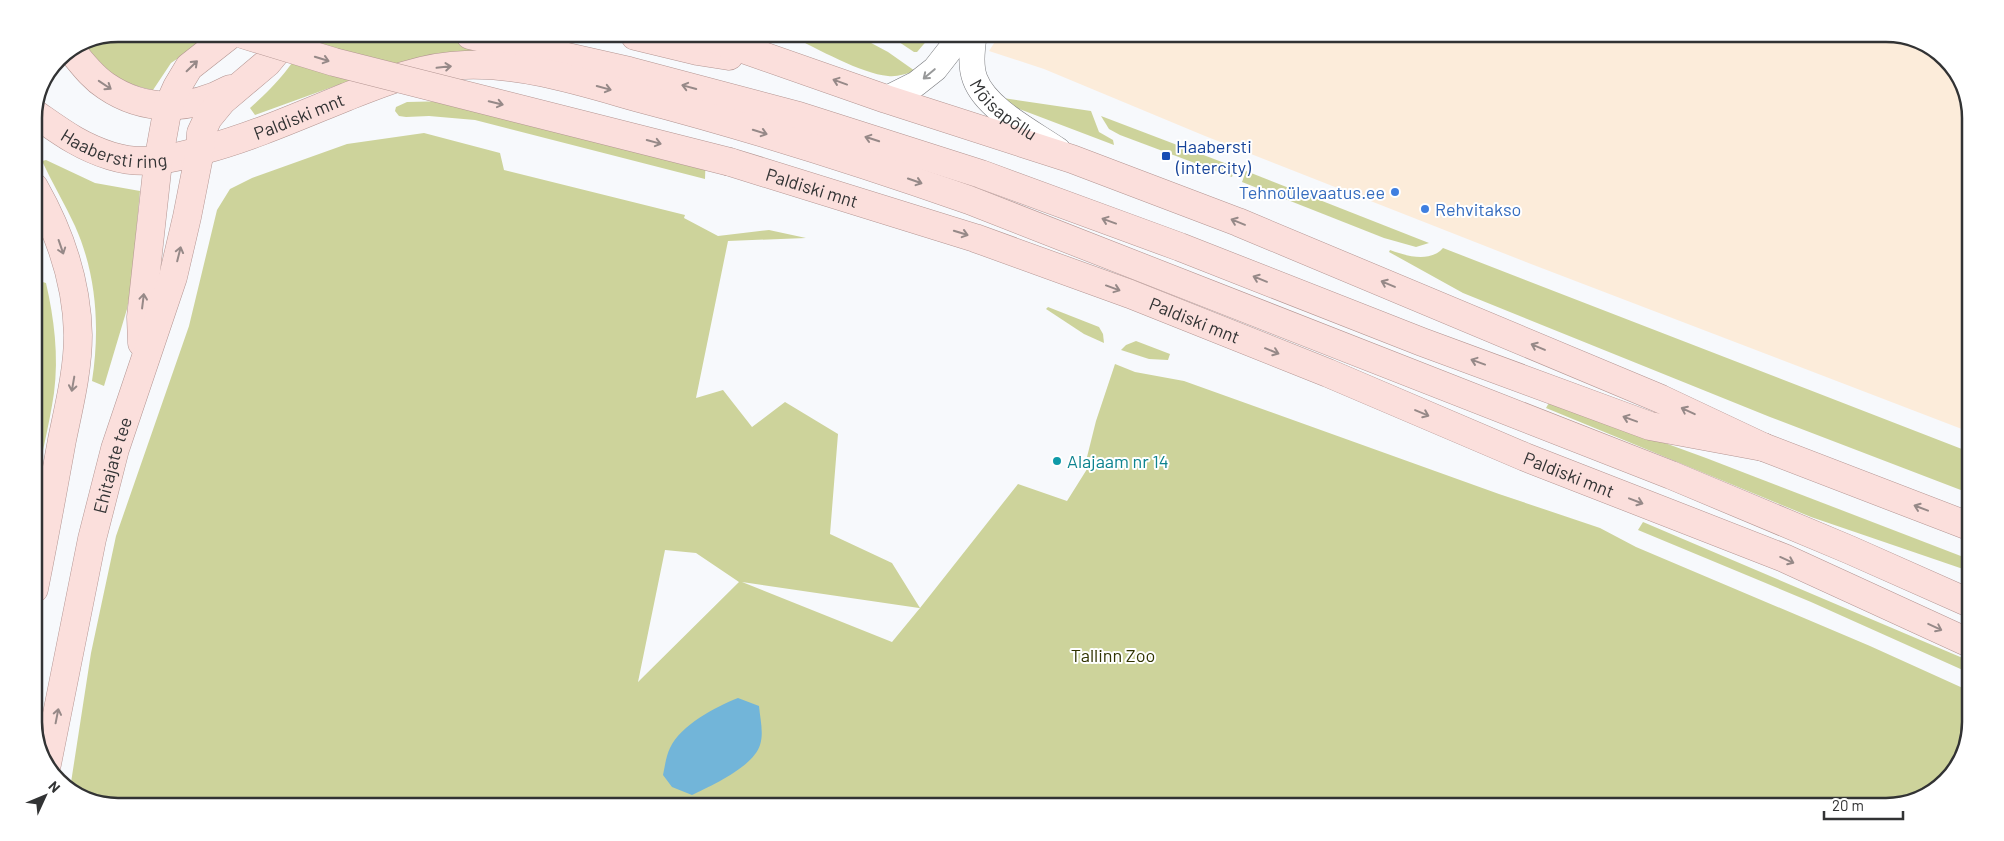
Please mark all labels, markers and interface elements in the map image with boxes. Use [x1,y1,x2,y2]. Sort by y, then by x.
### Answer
one-way arrow [313,54,329,64]
one-way arrow [186,60,199,72]
one-way arrow [435,62,451,72]
one-way arrow [923,68,936,79]
street label: Mõisapõllu [966,75,1041,145]
one-way arrow [833,77,848,86]
one-way arrow [98,79,112,90]
one-way arrow [681,82,697,91]
one-way arrow [595,84,611,94]
street label: Paldiski mnt [251,88,347,144]
one-way arrow [488,99,504,108]
street label: Haabersti ring [57,124,168,172]
one-way arrow [752,127,768,137]
one-way arrow [865,134,881,144]
place label: Haabersti (intercity) [1175,135,1252,178]
one-way arrow [645,138,661,147]
marker: Haabersti (intercity) [1160,150,1172,162]
street label: Paldiski mnt [763,163,861,212]
one-way arrow [907,177,922,186]
place label: Tehnoülevaatus.ee [1239,181,1385,203]
marker: Tehnoülevaatus.ee [1389,186,1401,198]
place label: Rehvitakso [1435,198,1521,220]
marker: Rehvitakso [1419,203,1431,215]
one-way arrow [1101,216,1117,225]
one-way arrow [1231,217,1246,227]
one-way arrow [952,229,968,239]
one-way arrow [57,239,66,255]
one-way arrow [175,246,184,262]
one-way arrow [1253,274,1269,283]
one-way arrow [1381,279,1396,289]
one-way arrow [1105,284,1121,293]
street label: Paldiski mnt [1146,292,1243,348]
one-way arrow [138,293,148,309]
one-way arrow [1531,342,1546,352]
one-way arrow [1264,347,1280,356]
one-way arrow [1471,357,1486,366]
one-way arrow [67,376,77,392]
one-way arrow [1681,406,1696,416]
one-way arrow [1414,409,1429,419]
street label: Ehitajate tee [88,414,136,516]
one-way arrow [1623,414,1639,423]
street label: Paldiski mnt [1521,447,1618,502]
place label: Alajaam nr 14 [1067,450,1169,472]
marker: Alajaam nr 14 [1051,455,1063,467]
one-way arrow [1628,497,1643,506]
one-way arrow [1913,503,1929,512]
one-way arrow [1779,555,1794,565]
one-way arrow [1927,623,1942,633]
park label: Tallinn Zoo [1071,644,1155,666]
one-way arrow [53,709,62,725]
north arrow [20,771,70,821]
text: N [45,777,64,796]
scale bar [1824,788,1903,820]
text: 20 m [1832,796,1864,814]

